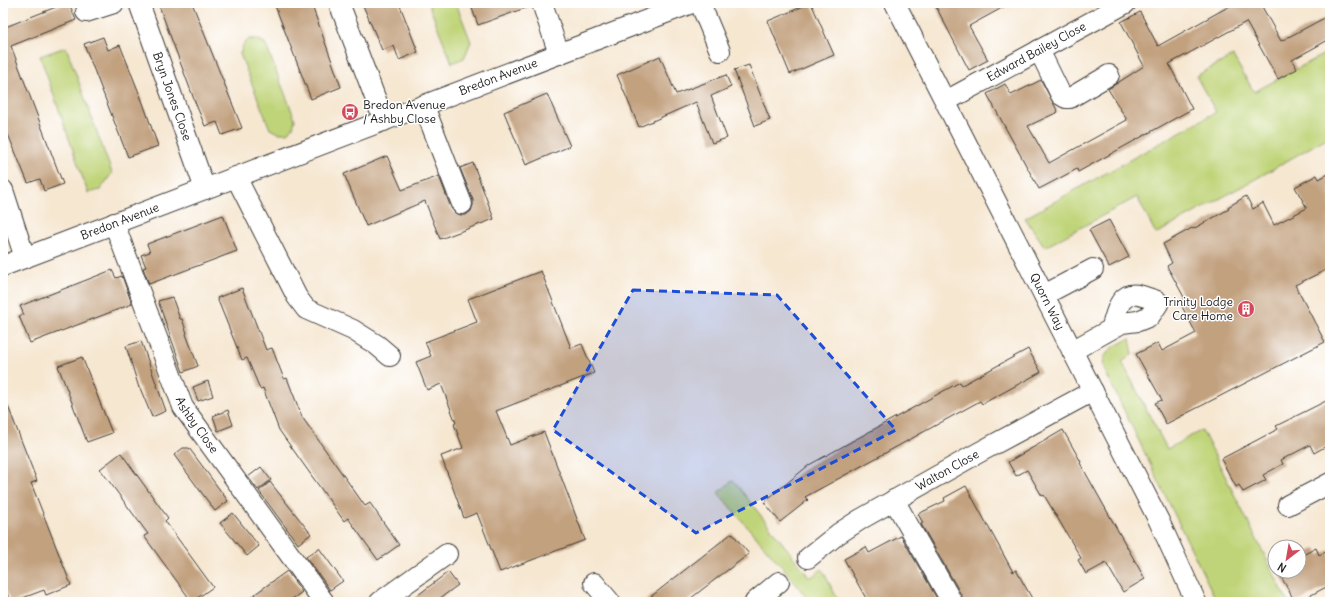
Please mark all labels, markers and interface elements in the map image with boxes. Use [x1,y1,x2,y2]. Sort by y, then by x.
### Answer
street label: Edward Bailey Close [984,18,1088,84]
street label: Bryn Jones Close [150,50,195,143]
street label: Bredon Avenue [457,55,539,98]
place label: Bredon Avenue / Ashby Close [363,97,446,126]
bus stop icon: Bredon Avenue / Ashby Close [340,102,360,122]
street label: Bredon Avenue [78,199,161,243]
street label: Quorn Way [1027,270,1068,332]
place label: Trinity Lodge Care Home [1163,294,1233,323]
building icon: Trinity Lodge Care Home [1236,299,1256,319]
street label: Ashby Close [173,394,222,456]
street label: Walton Close [913,446,981,494]
north arrow [1267,539,1307,579]
text: N [1275,560,1289,576]

